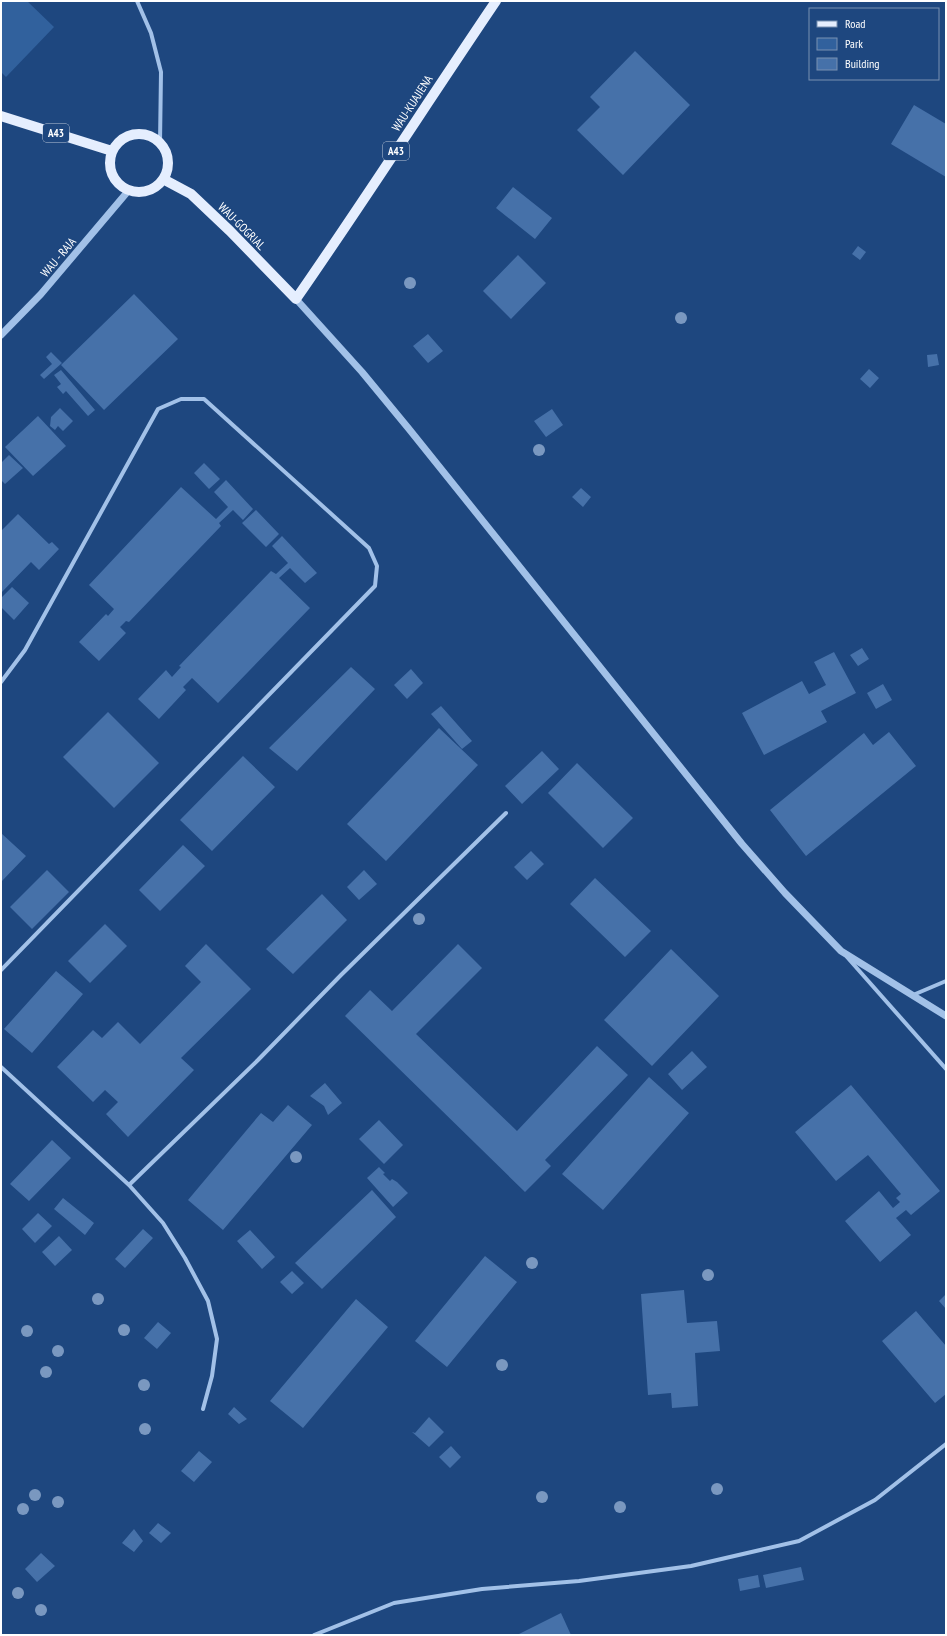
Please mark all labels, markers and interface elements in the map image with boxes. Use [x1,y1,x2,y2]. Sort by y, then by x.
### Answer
legend [809,8,939,80]
text: Road [845,16,865,31]
text: Park [845,36,863,51]
text: Building [845,56,880,71]
street label: WAU-KUAJIENA [388,72,436,134]
road number: A43 [43,124,69,142]
road number: A43 [383,142,409,160]
street label: WAU-GOGRIAL [215,199,269,253]
street label: WAU - RAJA [37,234,79,280]

